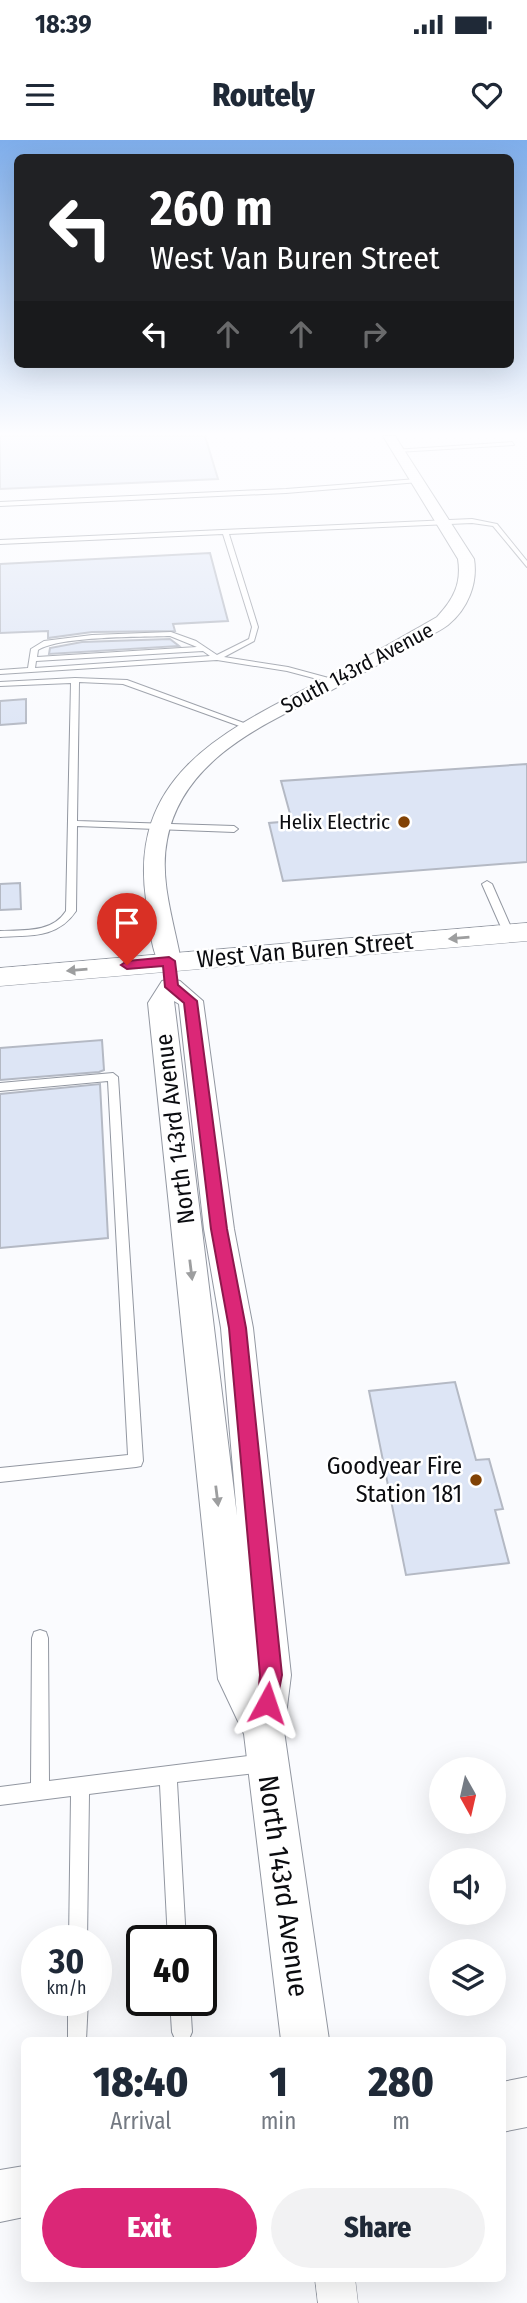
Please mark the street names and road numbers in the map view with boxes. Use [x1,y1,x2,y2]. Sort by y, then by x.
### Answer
street label: South 143rd Avenue [276,617,438,719]
street label: West Van Buren Street [196,927,415,973]
street label: North 143rd Avenue [149,1032,201,1226]
street label: North 143rd Avenue [252,1773,315,1999]

